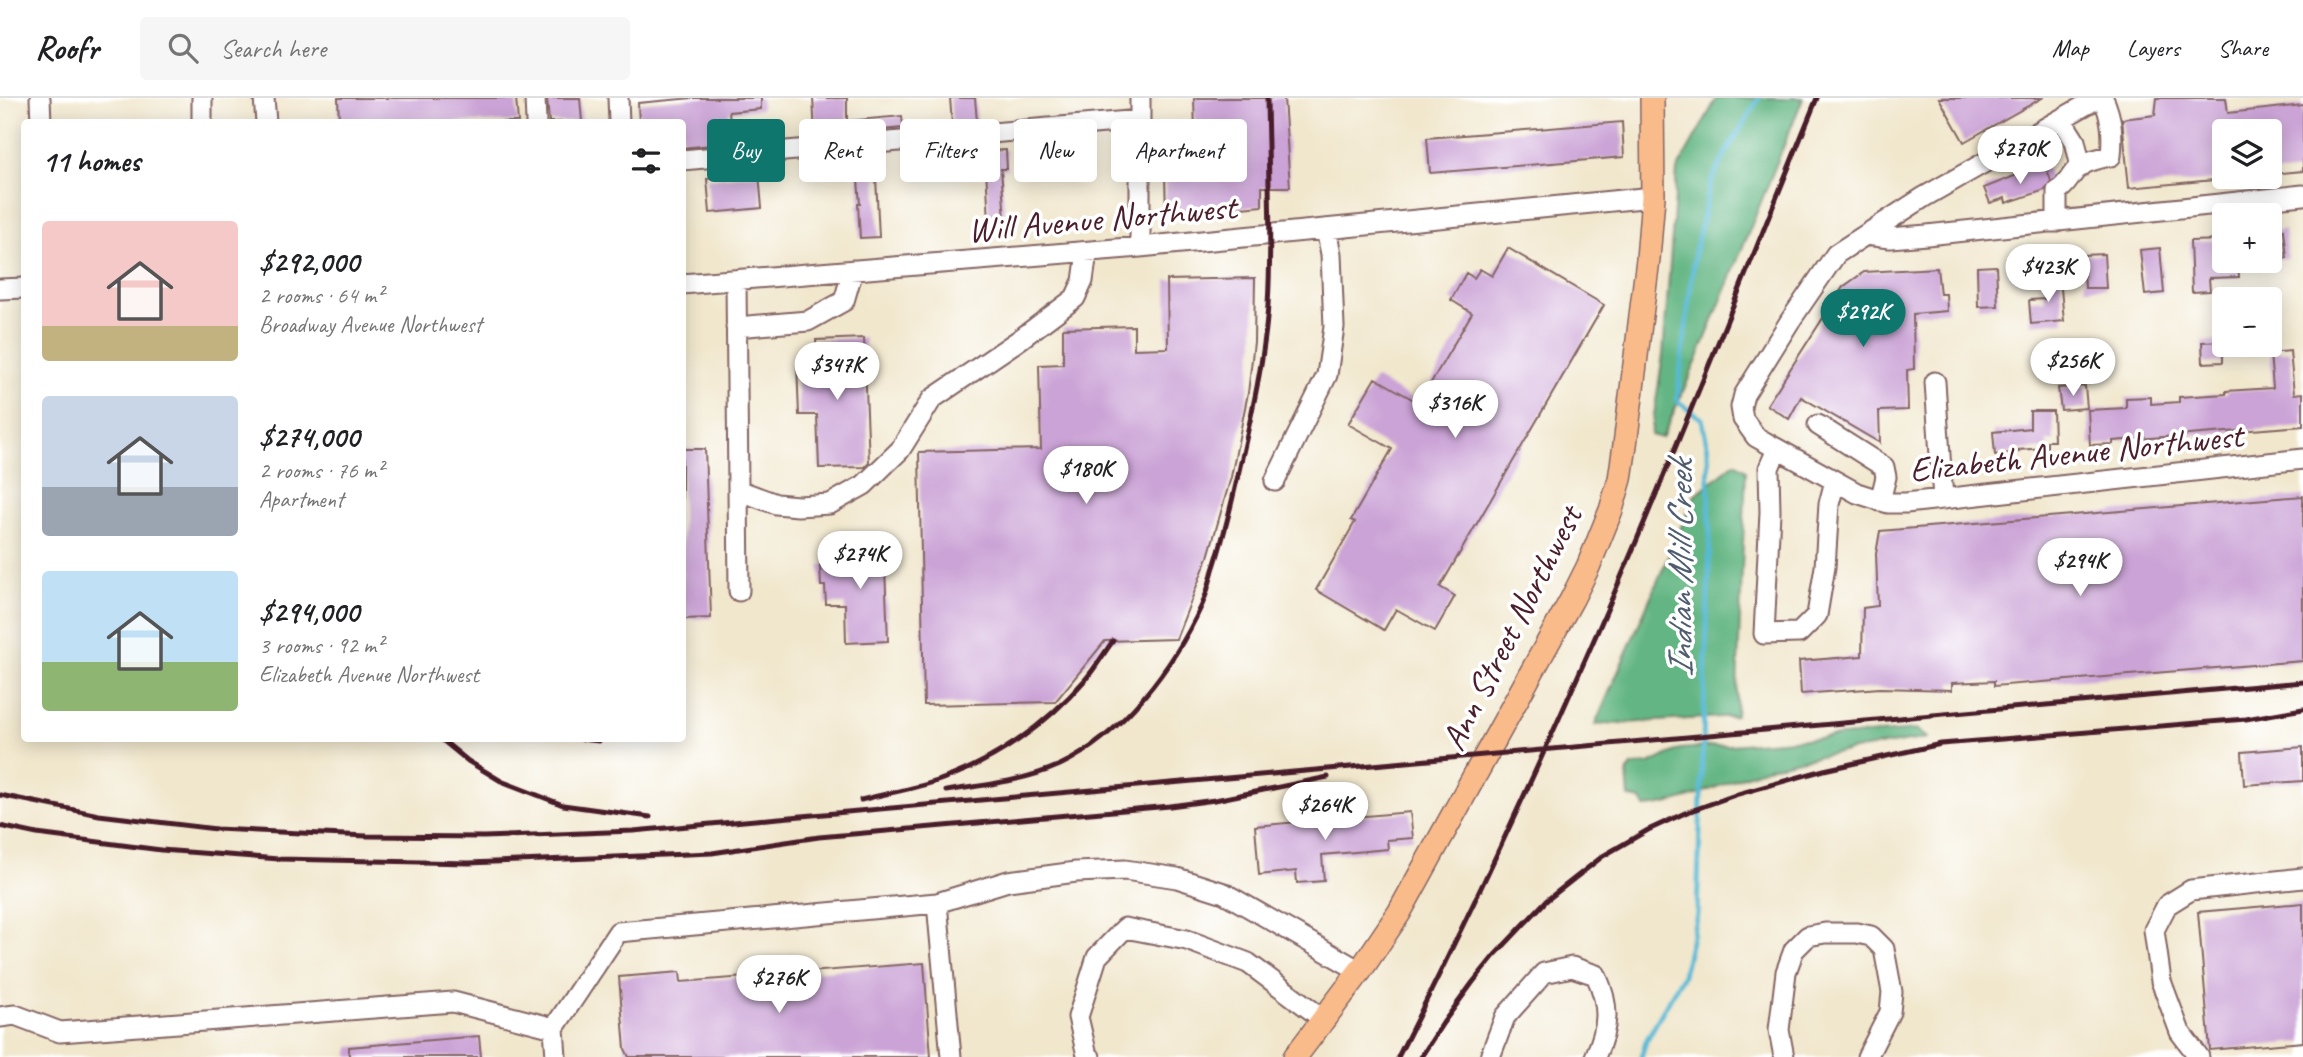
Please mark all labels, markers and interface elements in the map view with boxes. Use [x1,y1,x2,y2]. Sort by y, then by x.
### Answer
search box [140,17,630,80]
text: Roofr [35,27,98,69]
icon: search [164,29,202,67]
text: Search here [220,32,326,65]
text: Map [2052,33,2089,63]
text: Layers [2127,33,2180,63]
text: Share [2218,33,2268,63]
chip: Buy [707,119,785,182]
chip: Rent [799,119,886,182]
chip: Filters [900,119,1000,182]
chip: New [1014,119,1097,182]
chip: Apartment [1111,119,1247,182]
map controls [2212,119,2282,357]
button: layers [2212,119,2282,189]
pin: $270K [1971,126,2069,186]
text: $270K [1994,134,2047,163]
text: 11 homes [42,142,140,180]
icon: filters [627,142,665,180]
street label: Will Avenue Northwest [966,184,1241,253]
button: + [2212,203,2282,273]
text: $292,000 [259,243,359,281]
pin: $423K [1999,244,2097,304]
icon: home [98,249,182,333]
text: $423K [2021,252,2075,281]
text: 2 rooms · 64 m² [259,281,383,310]
button: − [2212,287,2282,357]
pin: $292K [1814,289,1912,349]
text: $292K [1837,297,1889,326]
text: Broadway Avenue Northwest [259,310,482,339]
pin: $256K [2024,338,2122,398]
pin: $347K [788,342,886,402]
text: $256K [2046,346,2100,375]
text: $347K [811,350,864,379]
pin: $316K [1406,380,1504,440]
text: $316K [1428,388,1482,417]
street label: Elizabeth Avenue Northwest [1907,412,2248,492]
text: $274,000 [259,418,359,456]
icon: home [98,424,182,508]
pin: $180K [1037,446,1135,506]
text: $180K [1059,454,1113,483]
water label: Indian Mill Creek [1656,454,1703,677]
text: 2 rooms · 76 m² [259,456,383,485]
text: Apartment [259,485,344,514]
street label: Ann Street Northwest [1431,496,1594,758]
pin: $274K [811,532,909,591]
pin: $294K [2031,538,2129,598]
text: $274K [834,539,887,568]
text: $294K [2054,546,2106,575]
text: $294,000 [259,593,359,631]
icon: home [98,599,182,683]
text: 3 rooms · 92 m² [259,631,383,660]
text: Elizabeth Avenue Northwest [259,660,479,689]
pin: $264K [1276,782,1374,842]
text: $264K [1298,790,1352,819]
pin: $276K [730,956,828,1015]
text: $276K [752,963,806,992]

